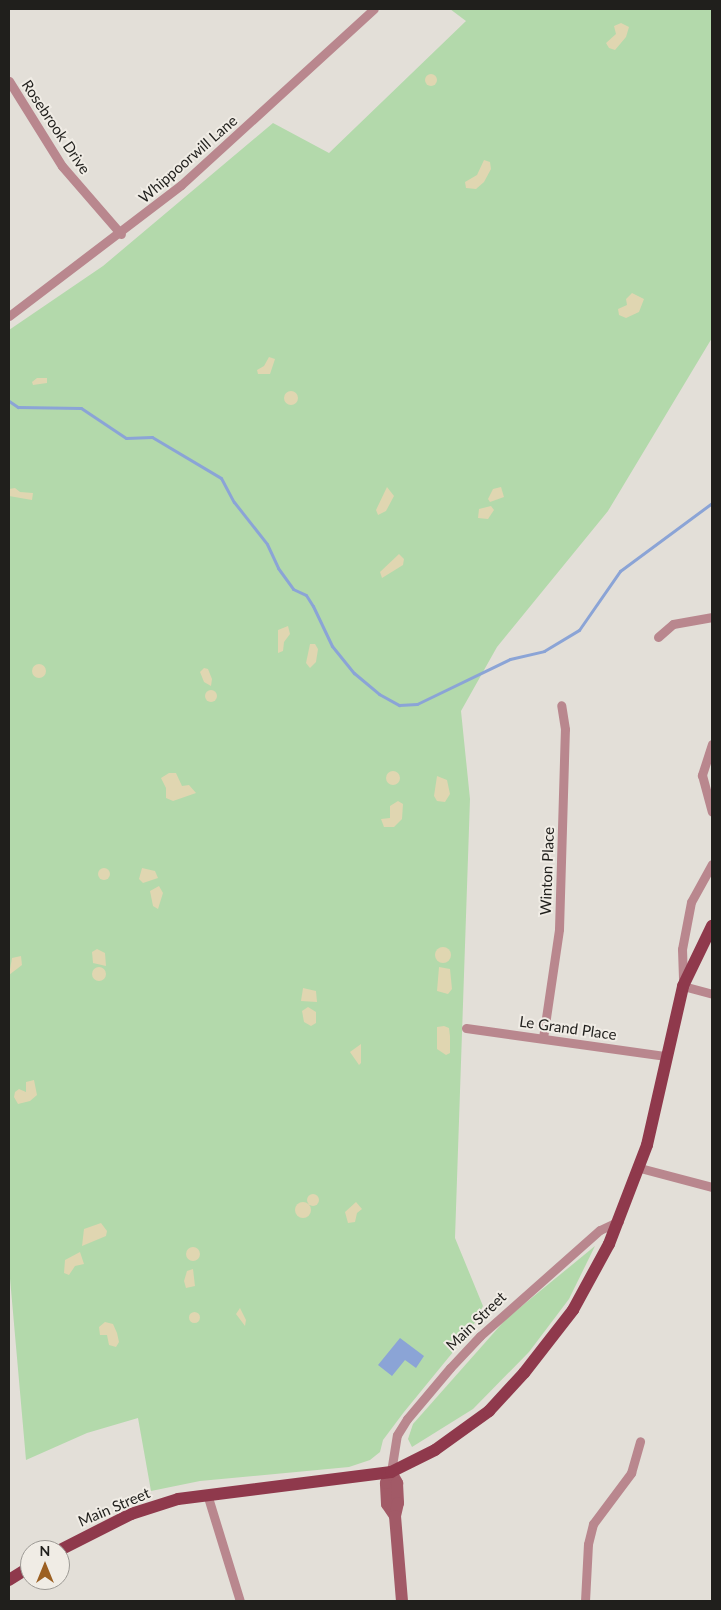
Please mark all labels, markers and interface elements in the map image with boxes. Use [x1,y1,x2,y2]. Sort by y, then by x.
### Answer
street label: Rosebrook Drive [18,77,94,177]
street label: Whippoorwill Lane [135,111,241,207]
street label: Winton Place [536,827,558,915]
street label: Le Grand Place [518,1012,618,1044]
street label: Main Street [442,1288,510,1354]
street label: Main Street [75,1484,153,1530]
north arrow [20,1540,70,1590]
text: N [40,1542,50,1559]

